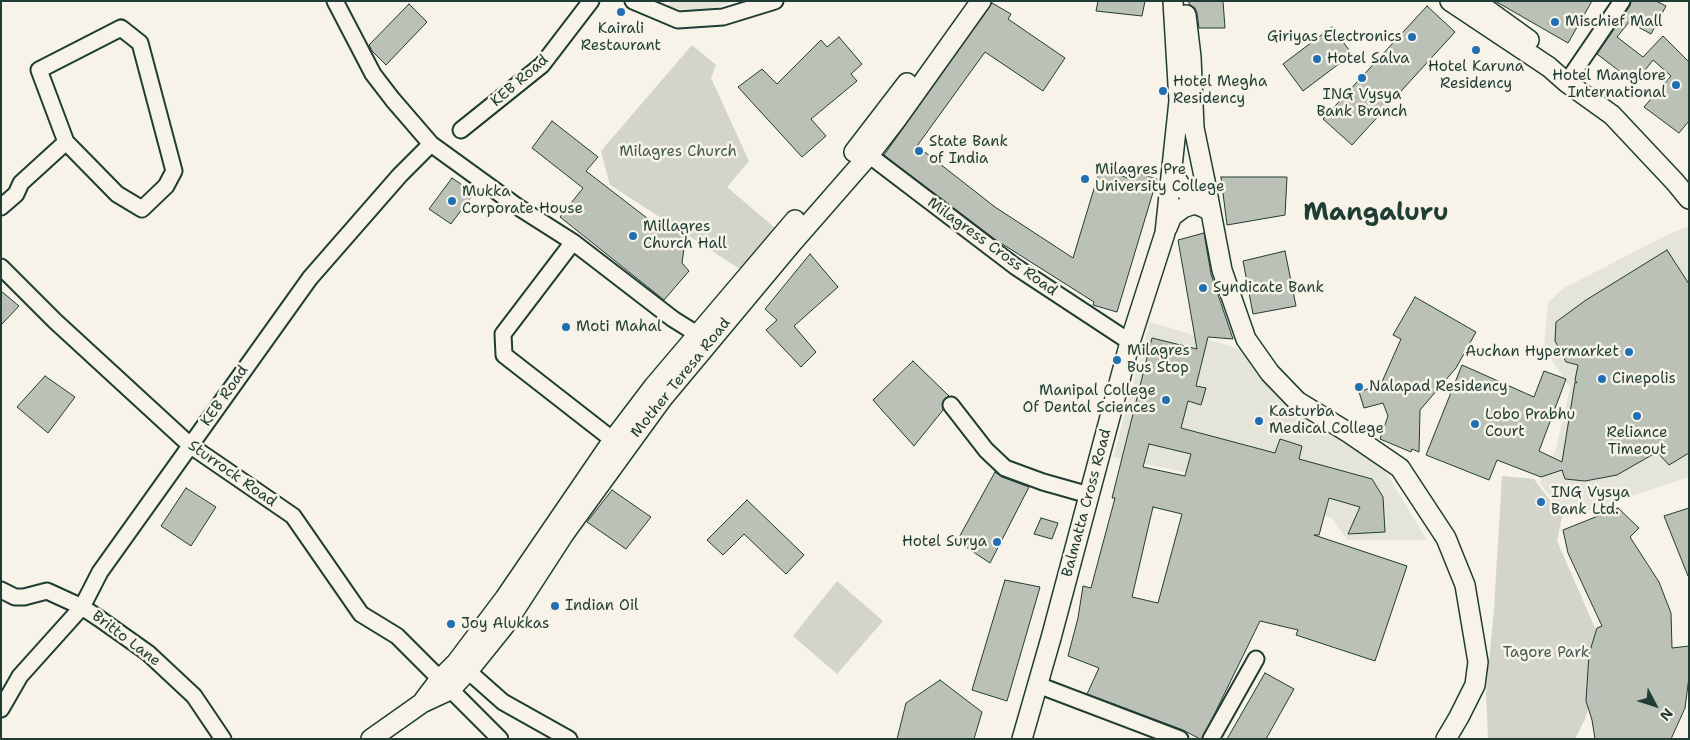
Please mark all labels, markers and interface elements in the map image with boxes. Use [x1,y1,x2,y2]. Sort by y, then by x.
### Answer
marker: Kairali Restaurant [615,6,627,18]
place label: Mischief Mall [1565,13,1663,31]
marker: Mischief Mall [1549,16,1561,28]
place label: Kairali Restaurant [581,20,661,55]
place label: Giriyas Electronics [1267,28,1402,46]
marker: Giriyas Electronics [1406,31,1418,43]
marker: Hotel Karuna Residency [1470,44,1482,56]
place label: Hotel Salva [1327,50,1410,68]
street label: KEB Road [488,51,552,111]
marker: Hotel Salva [1311,53,1323,65]
place label: Hotel Karuna Residency [1428,58,1524,93]
place label: Hotel Manglore International [1552,67,1666,102]
marker: ING Vysya Bank Branch [1356,72,1368,84]
place label: Hotel Megha Residency [1173,73,1267,108]
marker: Hotel Manglore International [1670,79,1682,91]
marker: Hotel Megha Residency [1157,85,1169,97]
place label: ING Vysya Bank Branch [1317,86,1407,121]
place label: State Bank of India [929,133,1008,168]
park label: Milagres Church [619,143,737,161]
marker: State Bank of India [913,145,925,157]
place label: Milagres Pre University College [1095,161,1224,196]
marker: Milagres Pre University College [1079,173,1091,185]
place label: Mukka Corporate House [462,183,583,218]
street label: Milagress Cross Road [923,194,1061,300]
marker: Mukka Corporate House [446,195,458,207]
district label: Mangaluru [1303,198,1449,228]
place label: Millagres Church Hall [643,218,727,253]
marker: Millagres Church Hall [627,230,639,242]
place label: Syndicate Bank [1213,279,1324,297]
marker: Syndicate Bank [1197,282,1209,294]
street label: Mother Teresa Road [627,315,735,441]
place label: Moti Mahal [576,318,662,336]
marker: Moti Mahal [560,321,572,333]
place label: Milagres Bus Stop [1127,342,1190,377]
place label: Auchan Hypermarket [1465,343,1619,361]
marker: Auchan Hypermarket [1623,346,1635,358]
marker: Milagres Bus Stop [1111,354,1123,366]
street label: KEB Road [198,362,252,430]
place label: Cinepolis [1612,370,1676,388]
marker: Cinepolis [1596,373,1608,385]
place label: Nalapad Residency [1369,378,1508,396]
marker: Nalapad Residency [1353,381,1365,393]
place label: Manipal College Of Dental Sciences [1023,382,1156,417]
marker: Manipal College Of Dental Sciences [1160,394,1172,406]
place label: Kasturba Medical College [1269,403,1384,438]
place label: Lobo Prabhu Court [1485,406,1575,441]
marker: Reliance Timeout [1631,410,1643,422]
marker: Kasturba Medical College [1253,415,1265,427]
marker: Lobo Prabhu Court [1469,418,1481,430]
place label: Reliance Timeout [1607,424,1667,459]
street label: Balmatta Cross Road [1059,427,1115,579]
street label: Sturrock Road [184,437,280,511]
place label: ING Vysya Bank Ltd. [1551,484,1630,519]
marker: ING Vysya Bank Ltd. [1535,496,1547,508]
place label: Hotel Surya [902,533,987,551]
marker: Hotel Surya [991,536,1003,548]
place label: Indian Oil [565,597,639,615]
marker: Indian Oil [549,600,561,612]
street label: Britto Lane [88,607,164,671]
place label: Joy Alukkas [461,615,549,633]
marker: Joy Alukkas [445,618,457,630]
park label: Tagore Park [1503,644,1589,662]
north arrow [1630,680,1680,730]
text: N [1656,705,1677,725]

